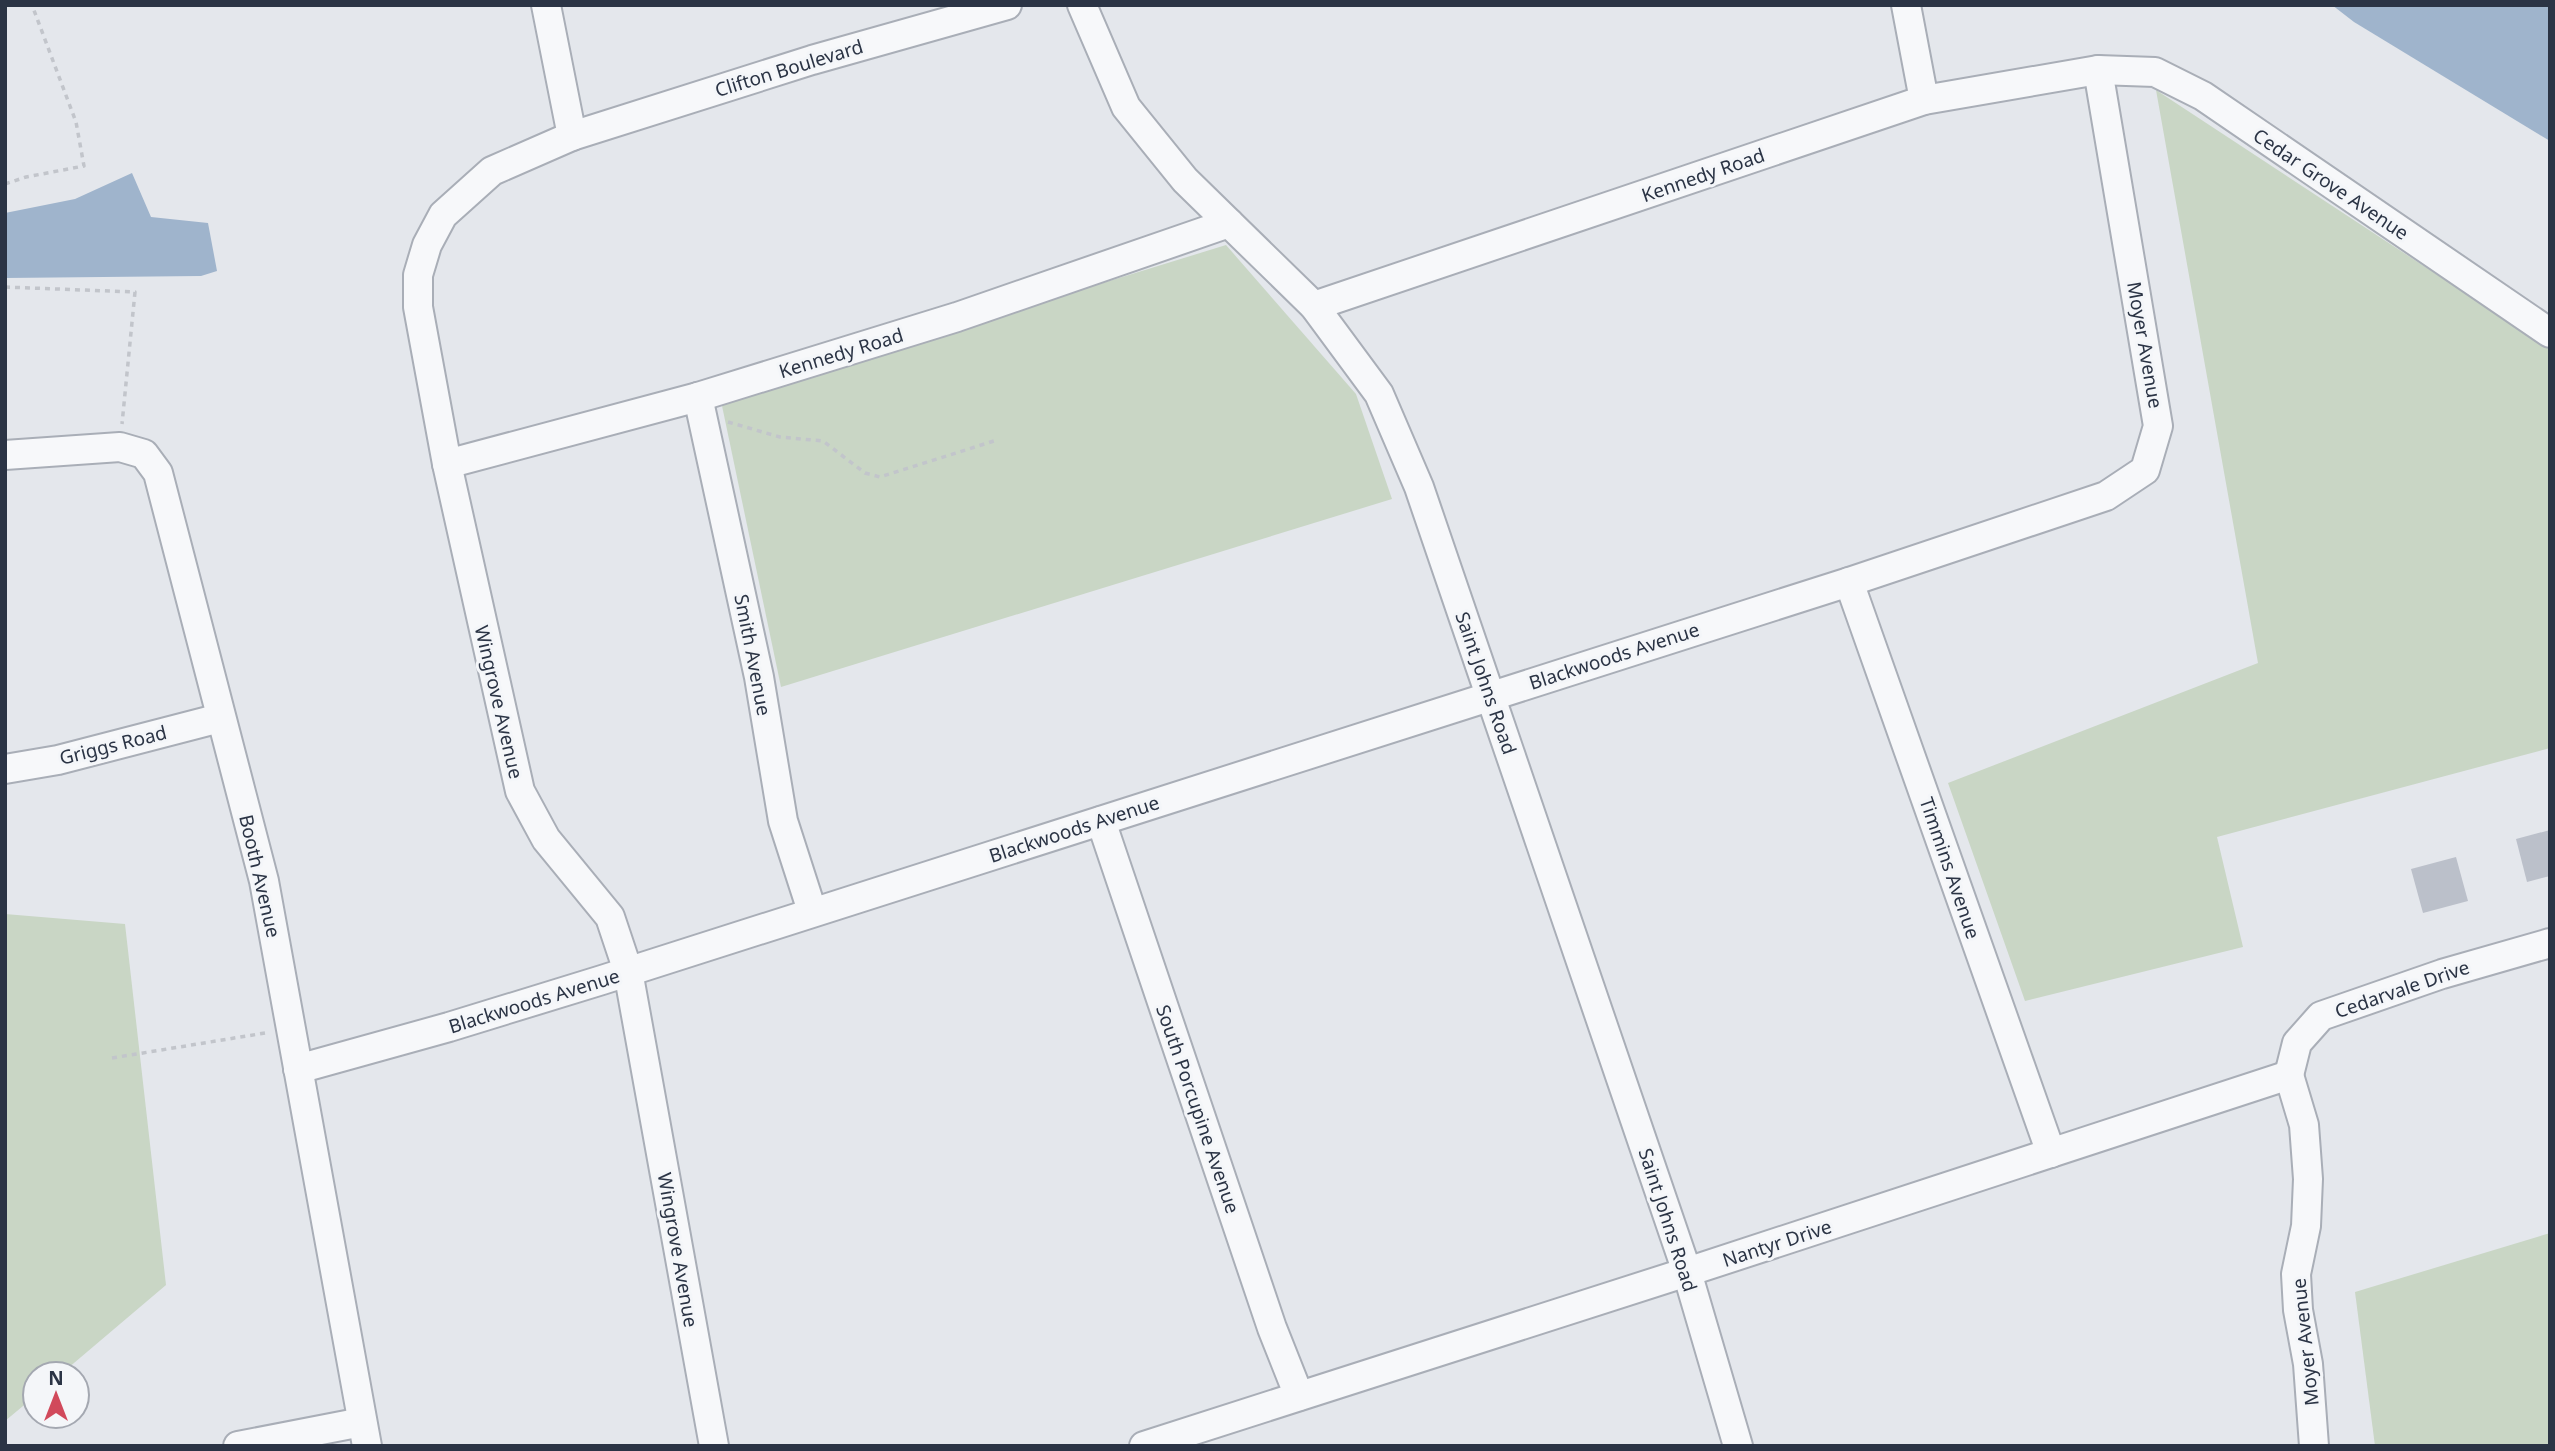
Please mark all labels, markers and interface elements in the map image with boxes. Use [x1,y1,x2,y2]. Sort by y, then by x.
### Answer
street label: Clifton Boulevard [712,33,866,103]
street label: Cedar Grove Avenue [2248,122,2414,246]
street label: Kennedy Road [1638,142,1768,208]
street label: Moyer Avenue [2121,280,2169,410]
street label: Kennedy Road [776,322,906,384]
street label: Smith Avenue [728,592,778,718]
street label: Saint Johns Road [1449,608,1523,758]
street label: Blackwoods Avenue [1526,616,1702,696]
street label: Wingrove Avenue [469,623,529,781]
street label: Griggs Road [57,719,169,771]
street label: Blackwoods Avenue [986,789,1162,869]
street label: Timmins Avenue [1914,794,1986,942]
street label: Booth Avenue [233,812,287,940]
street label: Cedarvale Drive [2331,954,2473,1024]
street label: Blackwoods Avenue [445,963,623,1039]
street label: South Porcupine Avenue [1150,1001,1246,1217]
street label: Saint Johns Road [1633,1145,1703,1295]
street label: Wingrove Avenue [652,1171,704,1329]
street label: Nantyr Drive [1719,1213,1835,1273]
street label: Moyer Avenue [2285,1277,2325,1407]
north arrow [21,1360,91,1430]
text: N [48,1365,64,1391]

